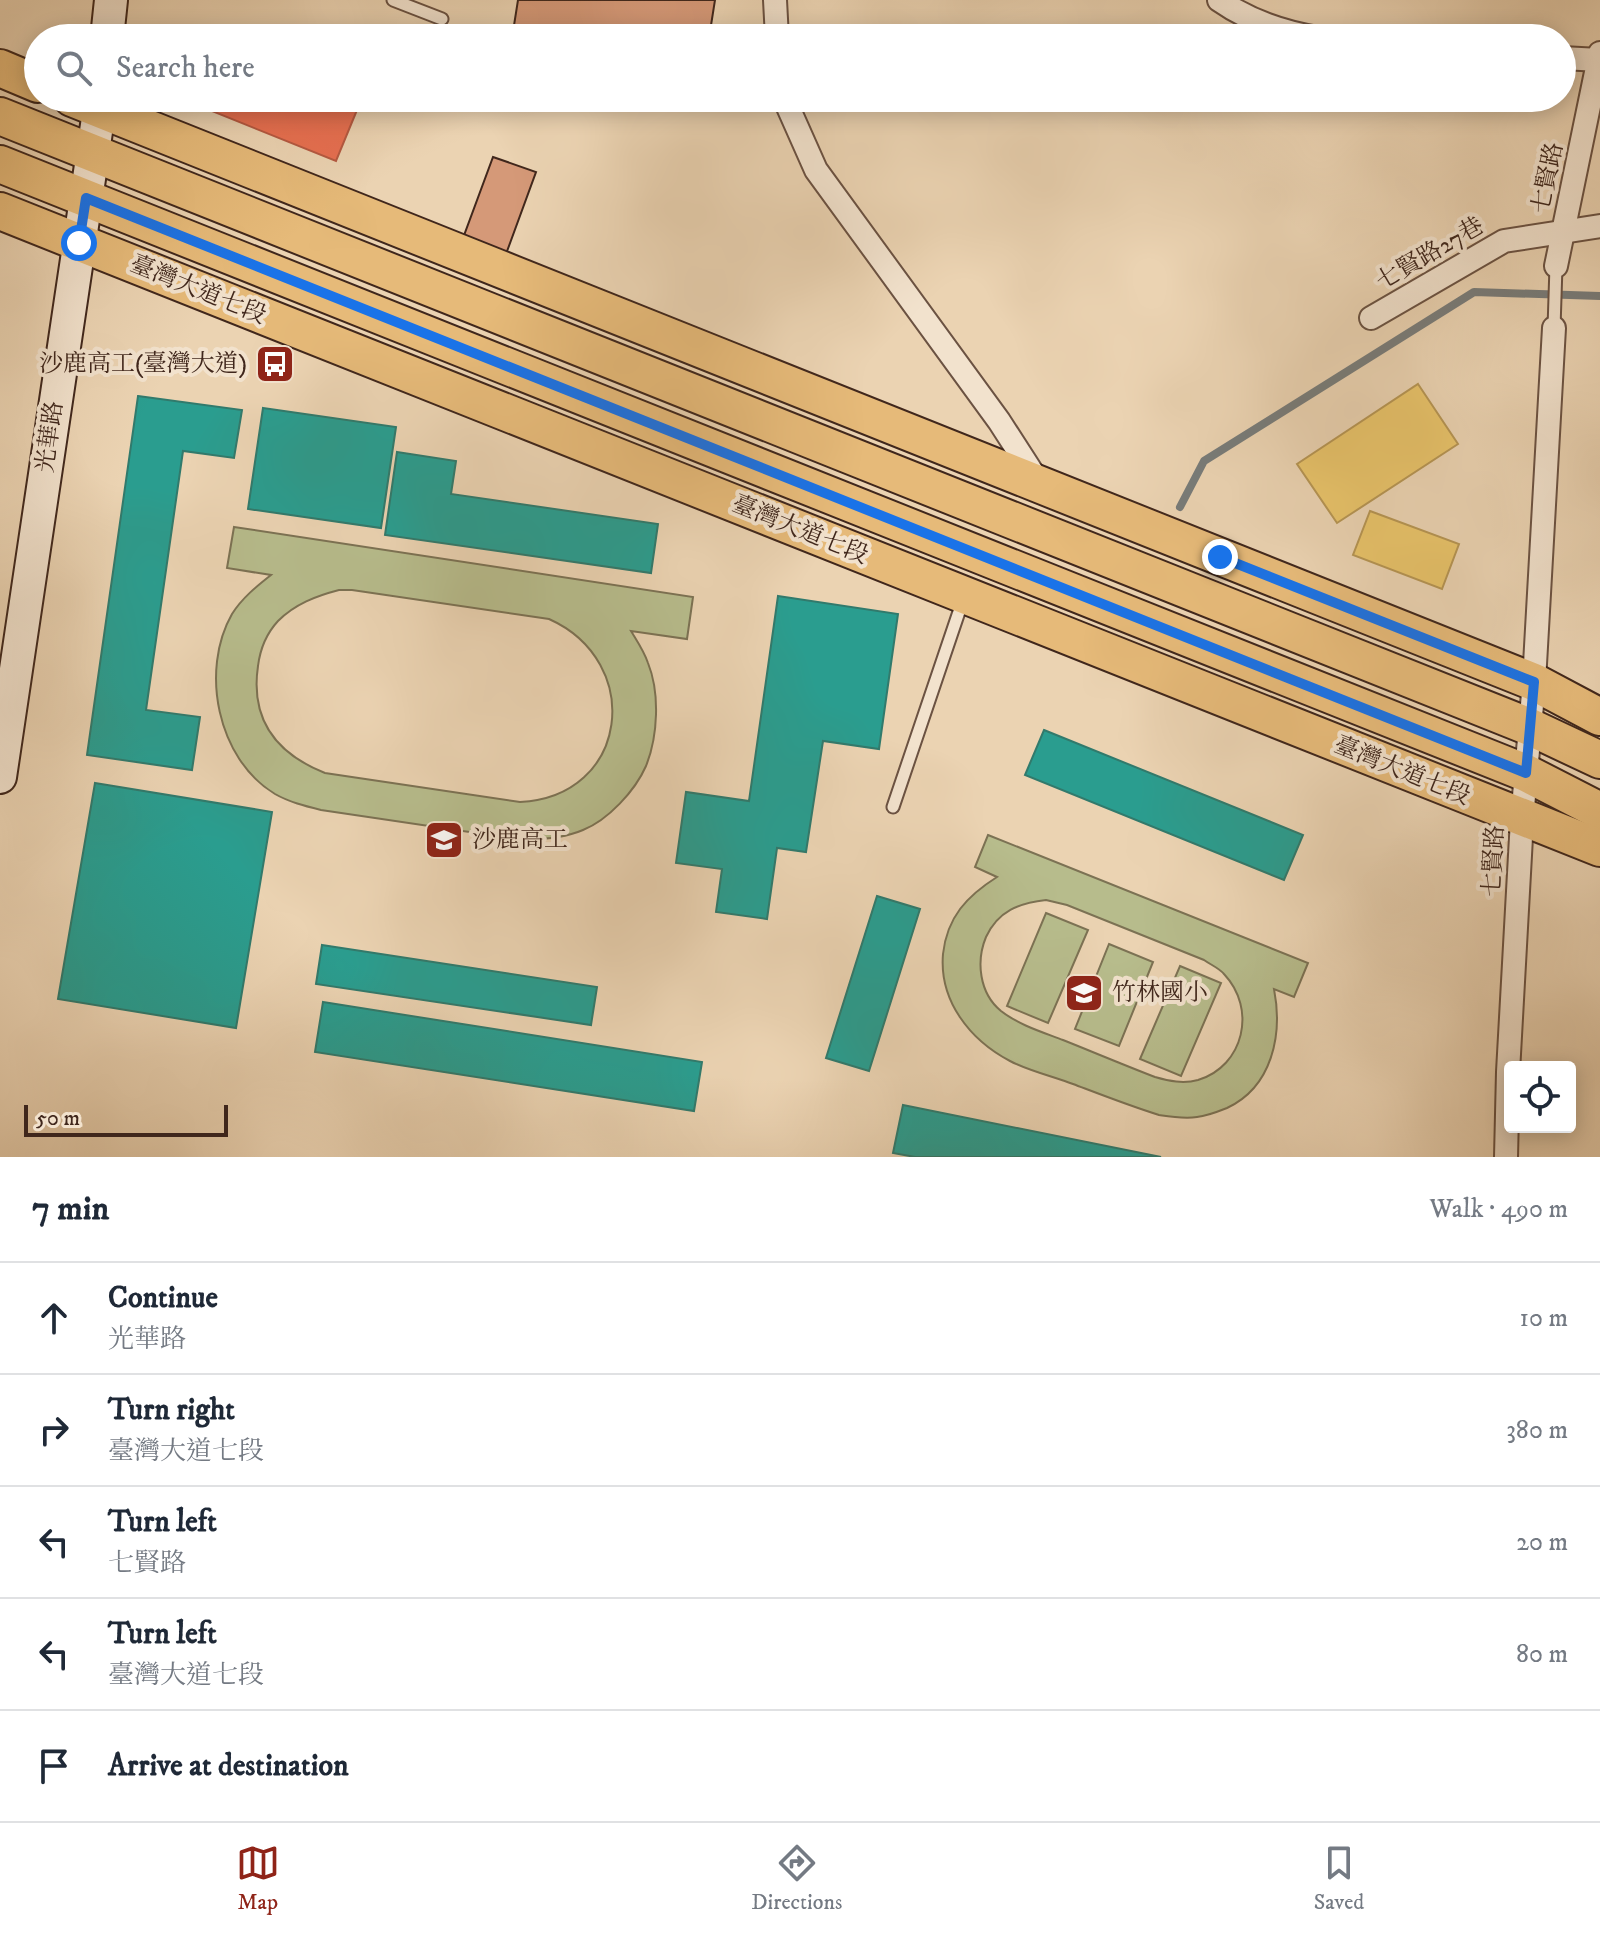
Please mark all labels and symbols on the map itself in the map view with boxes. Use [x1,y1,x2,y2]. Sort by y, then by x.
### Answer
street label: 七賢路 [1526,140,1570,216]
street label: 七賢路27巷 [1371,211,1489,297]
route start [61,225,97,261]
street label: 臺灣大道七段 [126,249,270,331]
bus stop icon: 沙鹿高工(臺灣大道) [254,343,296,385]
place label: 沙鹿高工(臺灣大道) [39,349,247,379]
street label: 光華路 [30,399,70,475]
street label: 臺灣大道七段 [728,489,872,571]
route end [1202,539,1238,575]
street label: 臺灣大道七段 [1330,730,1474,812]
school or university icon: 沙鹿高工 [423,819,465,861]
street label: 七賢路 [1477,824,1511,898]
place label: 沙鹿高工 [472,825,568,855]
school or university icon: 竹林國小 [1063,972,1105,1014]
place label: 竹林國小 [1112,978,1208,1008]
scale bar [24,1101,228,1137]

